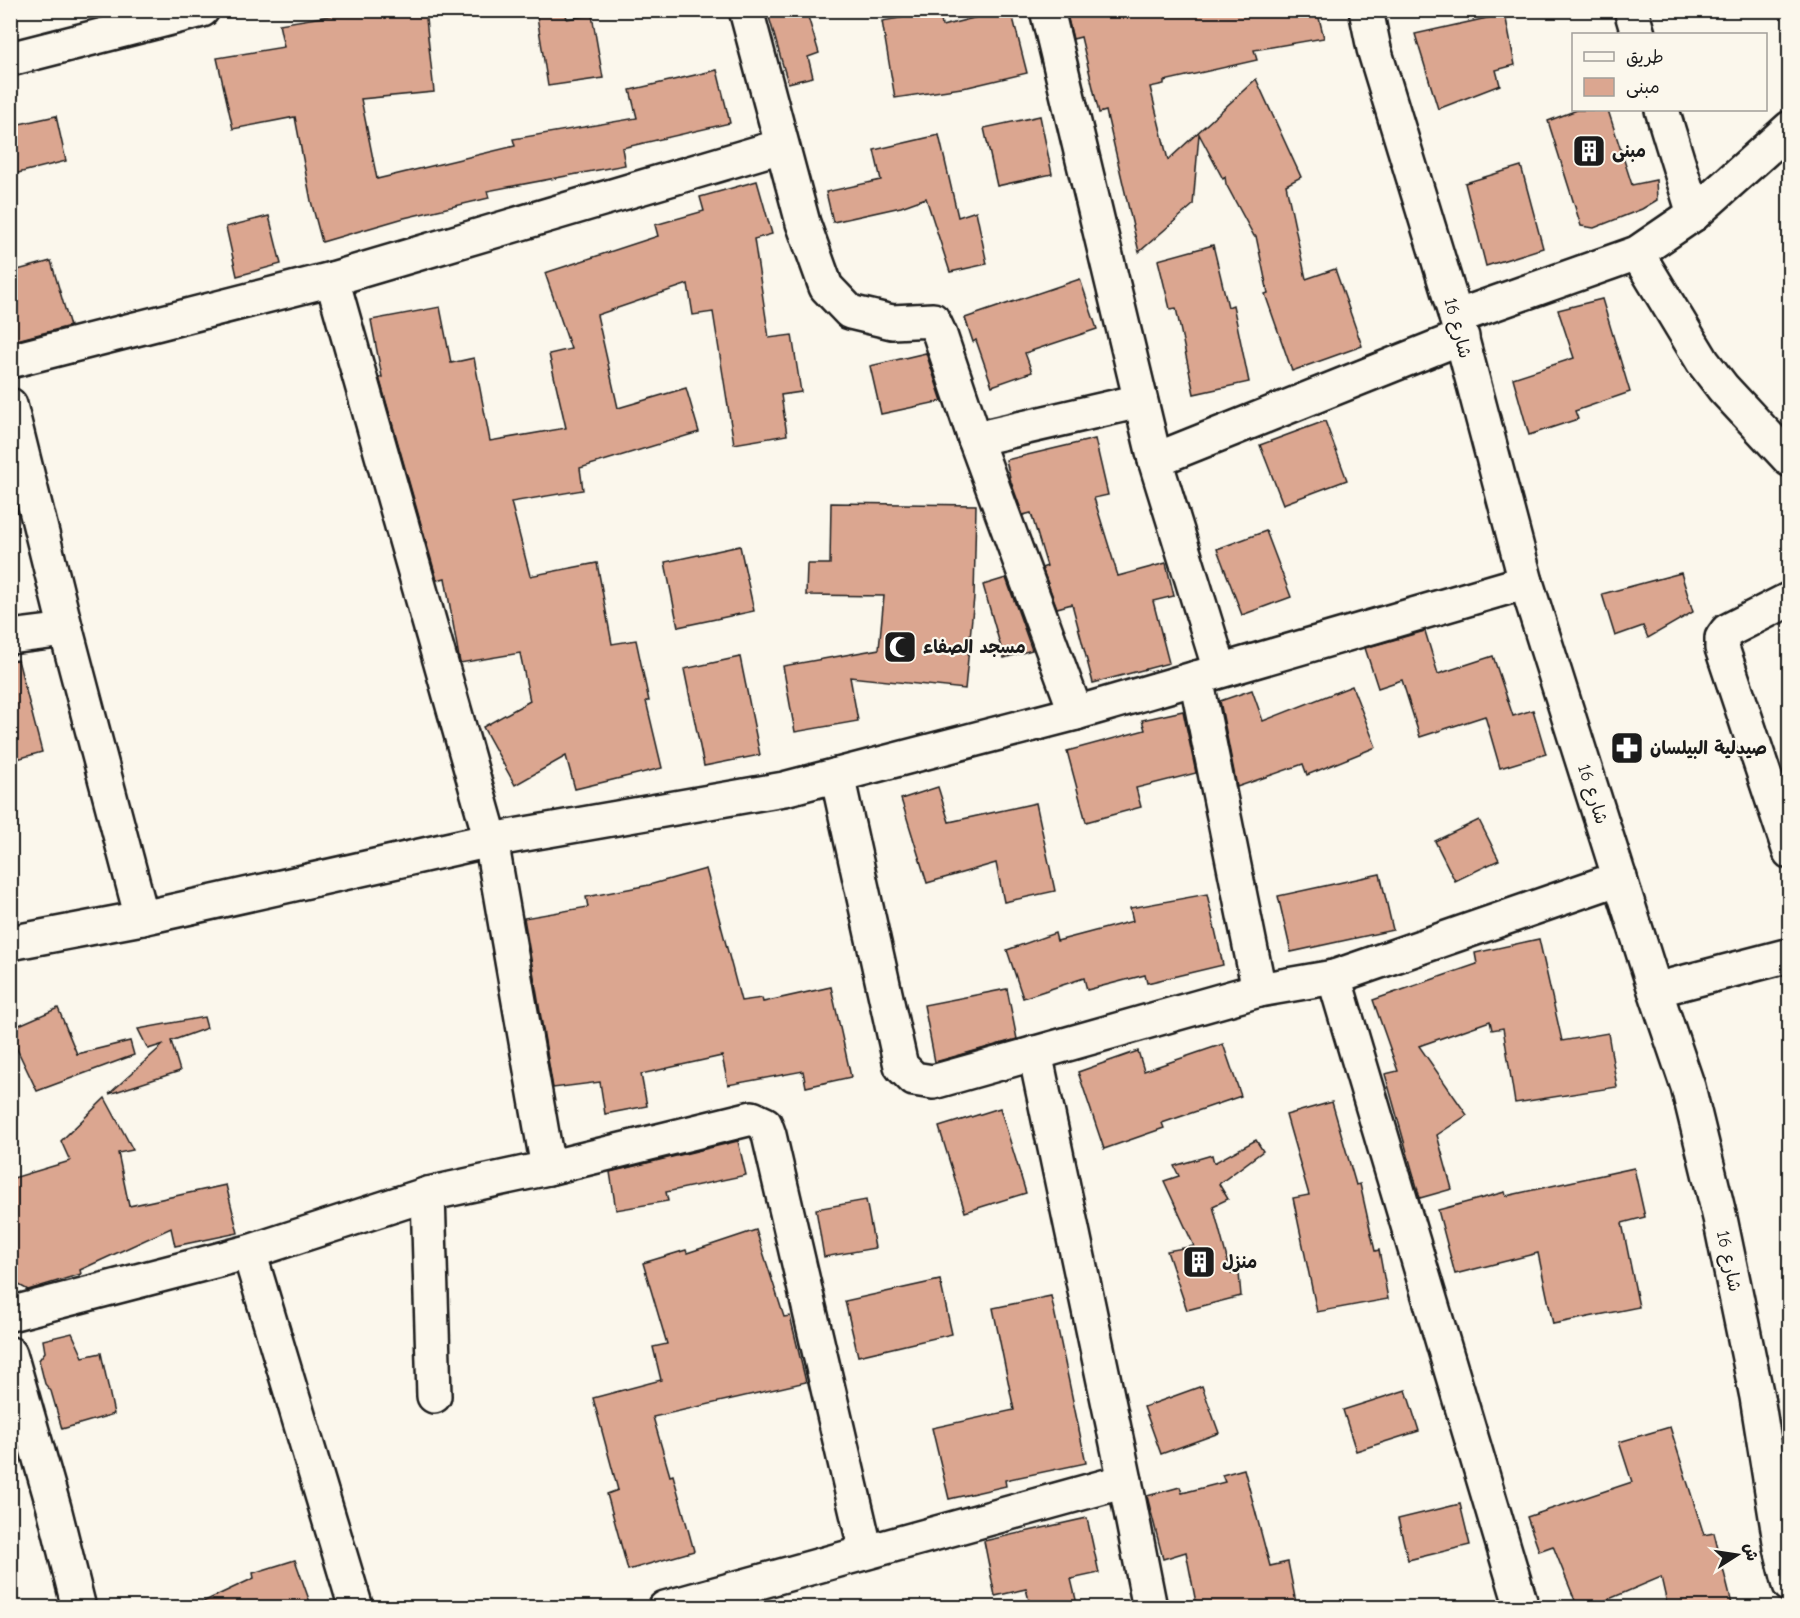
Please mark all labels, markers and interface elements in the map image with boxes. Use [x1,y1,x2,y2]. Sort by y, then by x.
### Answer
legend [1572,33,1767,111]
text: طريق [1626,47,1664,68]
text: مبنى [1626,77,1660,98]
building icon: مبنى [1571,133,1607,169]
place label: مبنى [1612,141,1646,163]
street label: شارع 16 [1438,296,1476,361]
mosque icon: مسجد الصفاء [882,629,918,665]
place label: مسجد الصفاء [923,637,1026,658]
pharmacy icon: صيدلية البيلسان [1609,730,1645,766]
place label: صيدلية البيلسان [1650,738,1767,759]
street label: شارع 16 [1572,761,1612,827]
street label: شارع 16 [1711,1229,1745,1294]
building icon: منزل [1181,1244,1217,1280]
place label: منزل [1222,1252,1257,1273]
north arrow [1707,1525,1767,1585]
text: ش [1740,1542,1761,1563]

